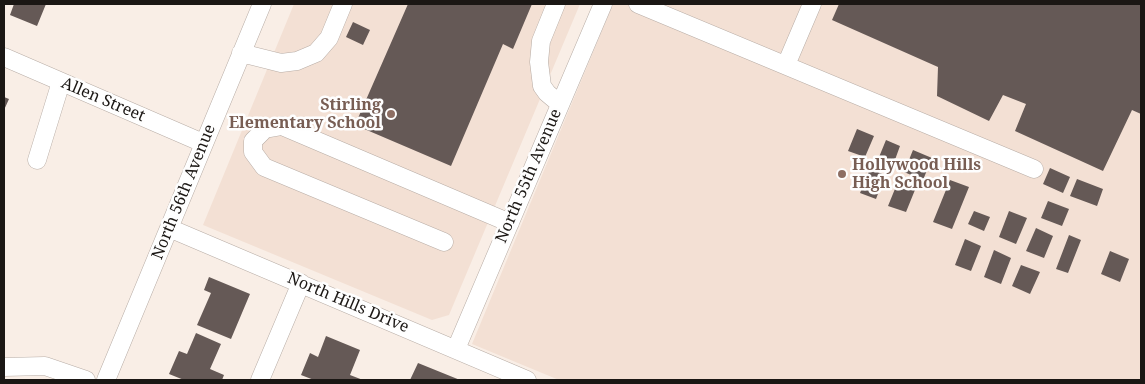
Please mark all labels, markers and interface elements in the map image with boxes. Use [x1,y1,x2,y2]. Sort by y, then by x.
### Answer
street label: Allen Street [58,74,148,126]
place label: Stirling Elementary School [229,95,381,133]
street label: North 55th Avenue [492,106,566,246]
marker: Stirling Elementary School [385,108,397,120]
street label: North 56th Avenue [148,122,220,262]
place label: Hollywood Hills High School [852,155,981,193]
marker: Hollywood Hills High School [836,168,848,180]
street label: North Hills Drive [284,269,412,337]

